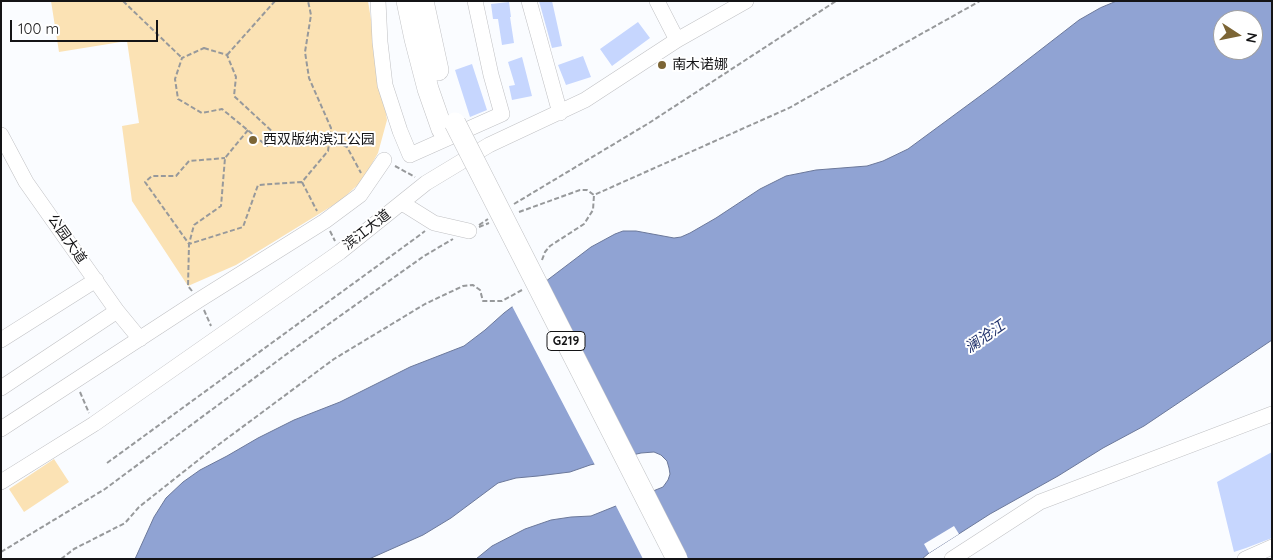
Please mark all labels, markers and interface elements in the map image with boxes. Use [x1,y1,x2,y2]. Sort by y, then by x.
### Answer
scale bar [12,10,160,42]
north arrow [1213,10,1263,60]
text: 100 m [18,19,59,38]
text: N [1242,31,1262,44]
place label: 南木诺娜 [672,57,728,73]
marker: 南木诺娜 [656,59,668,71]
place label: 西双版纳滨江公园 [263,132,375,148]
marker: 西双版纳滨江公园 [247,134,259,146]
street label: 滨江大道 [340,206,394,254]
street label: 公园大道 [44,211,90,267]
water label: 澜沧江 [961,317,1009,357]
road number: G219 [547,332,585,351]

